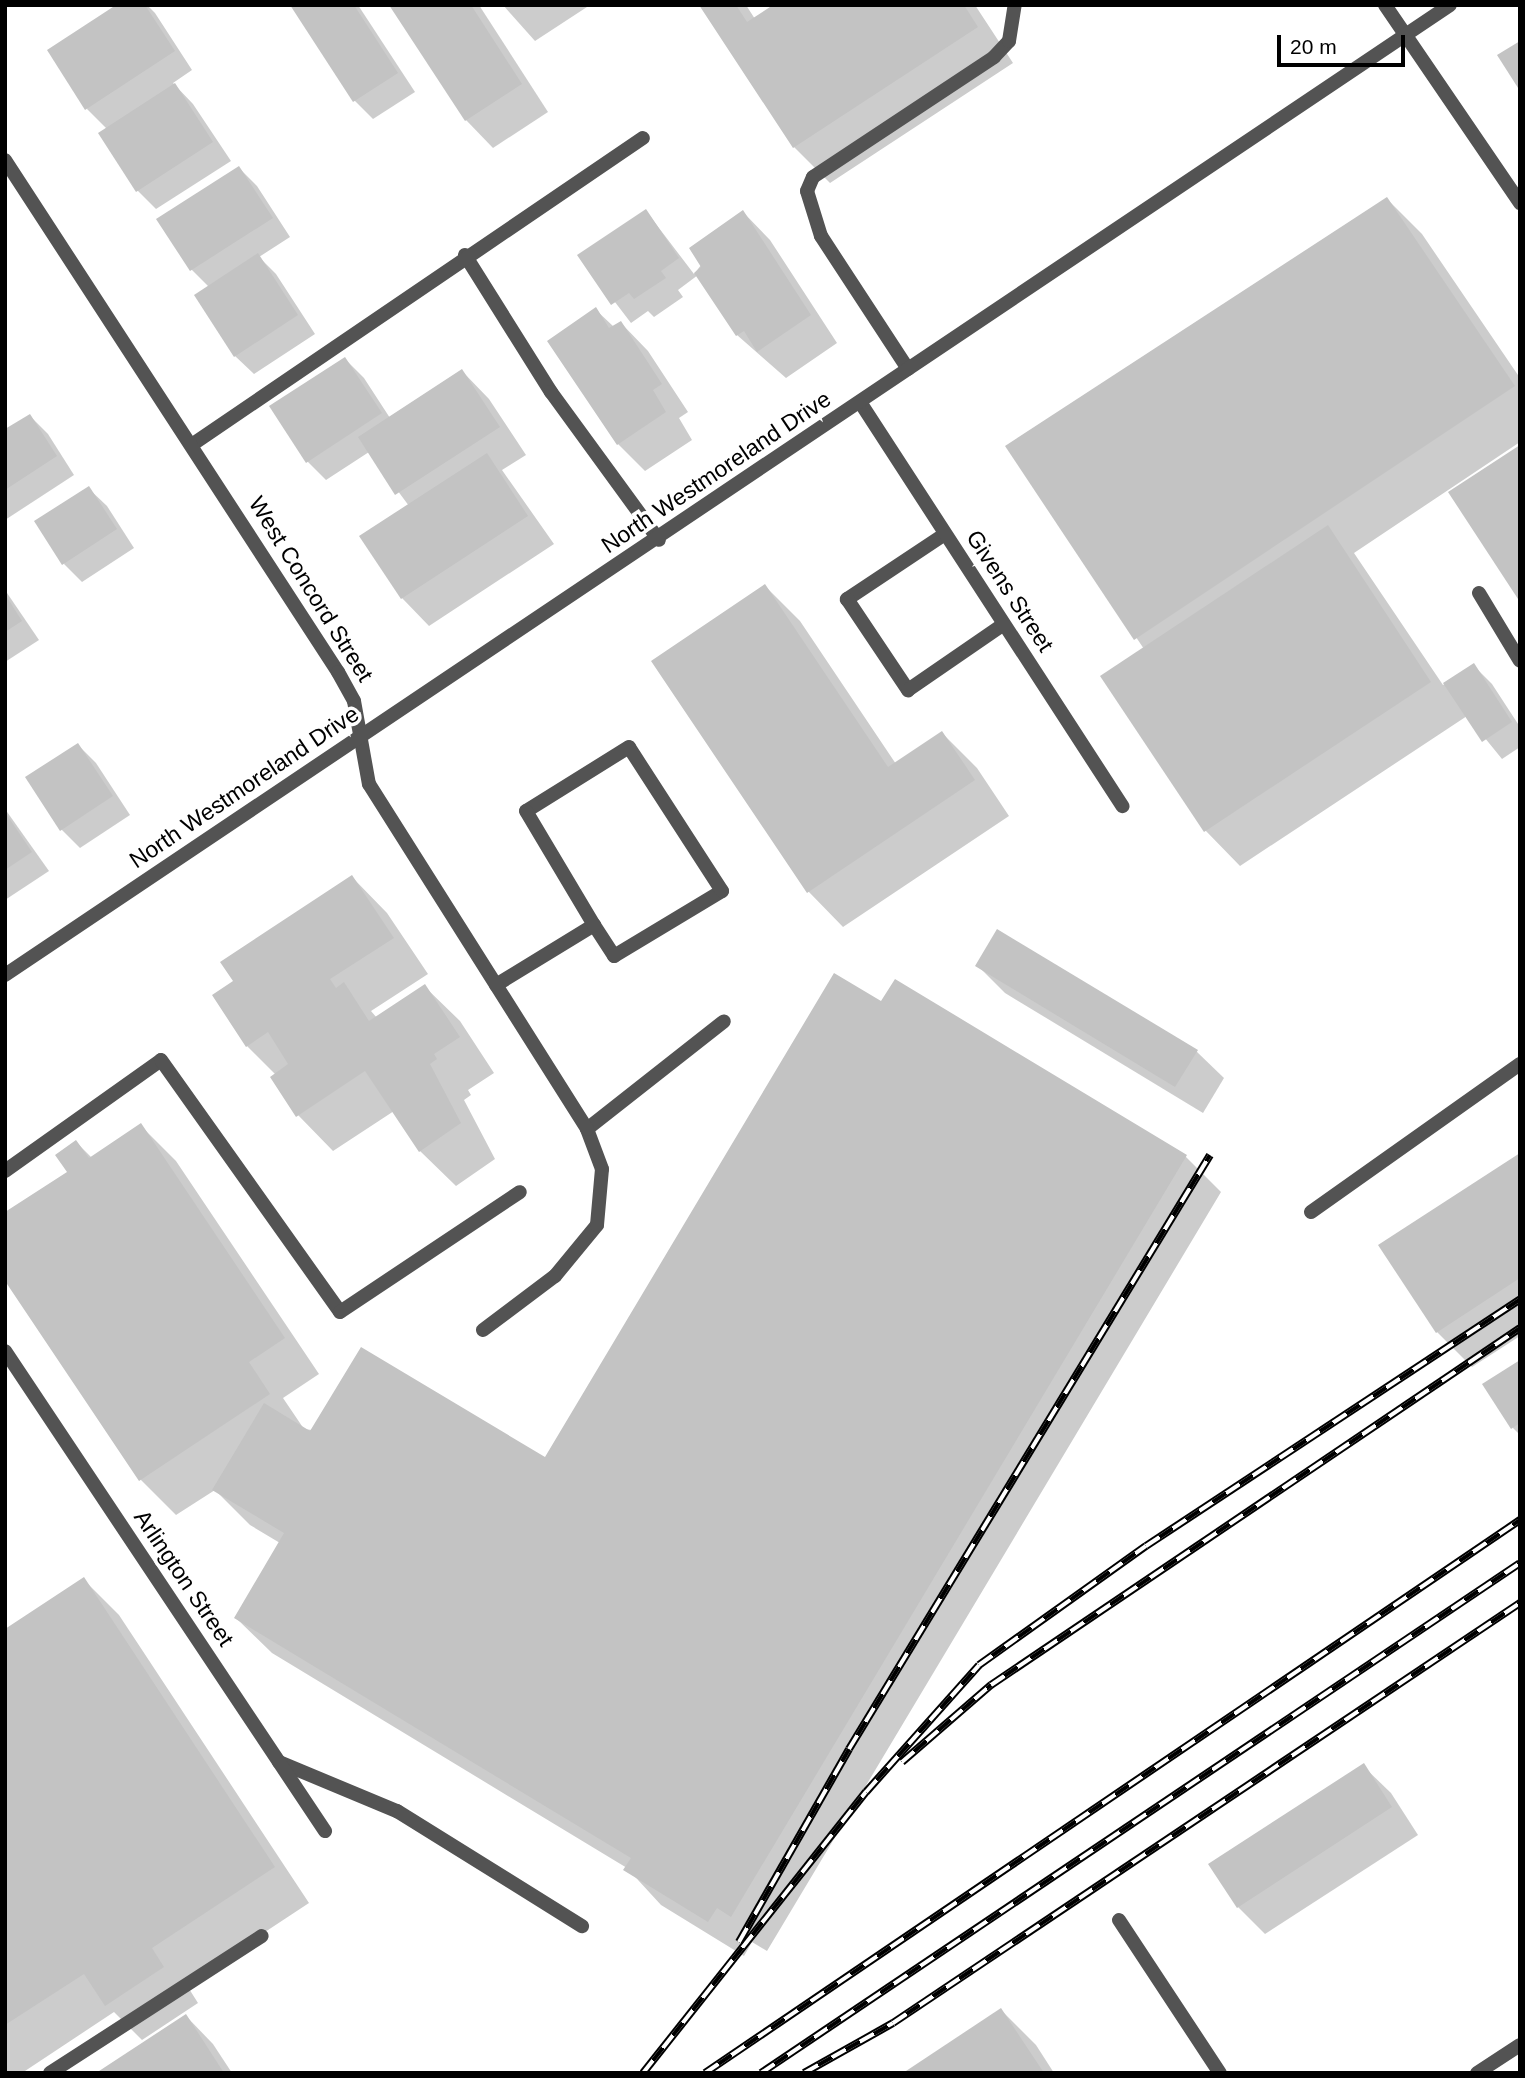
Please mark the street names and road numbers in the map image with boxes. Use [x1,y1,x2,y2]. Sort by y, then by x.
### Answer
street label: North Westmoreland Drive [596,385,836,559]
street label: West Concord Street [243,491,379,687]
street label: Givens Street [960,525,1060,657]
street label: North Westmoreland Drive [124,700,364,874]
street label: Arlington Street [128,1505,240,1651]

